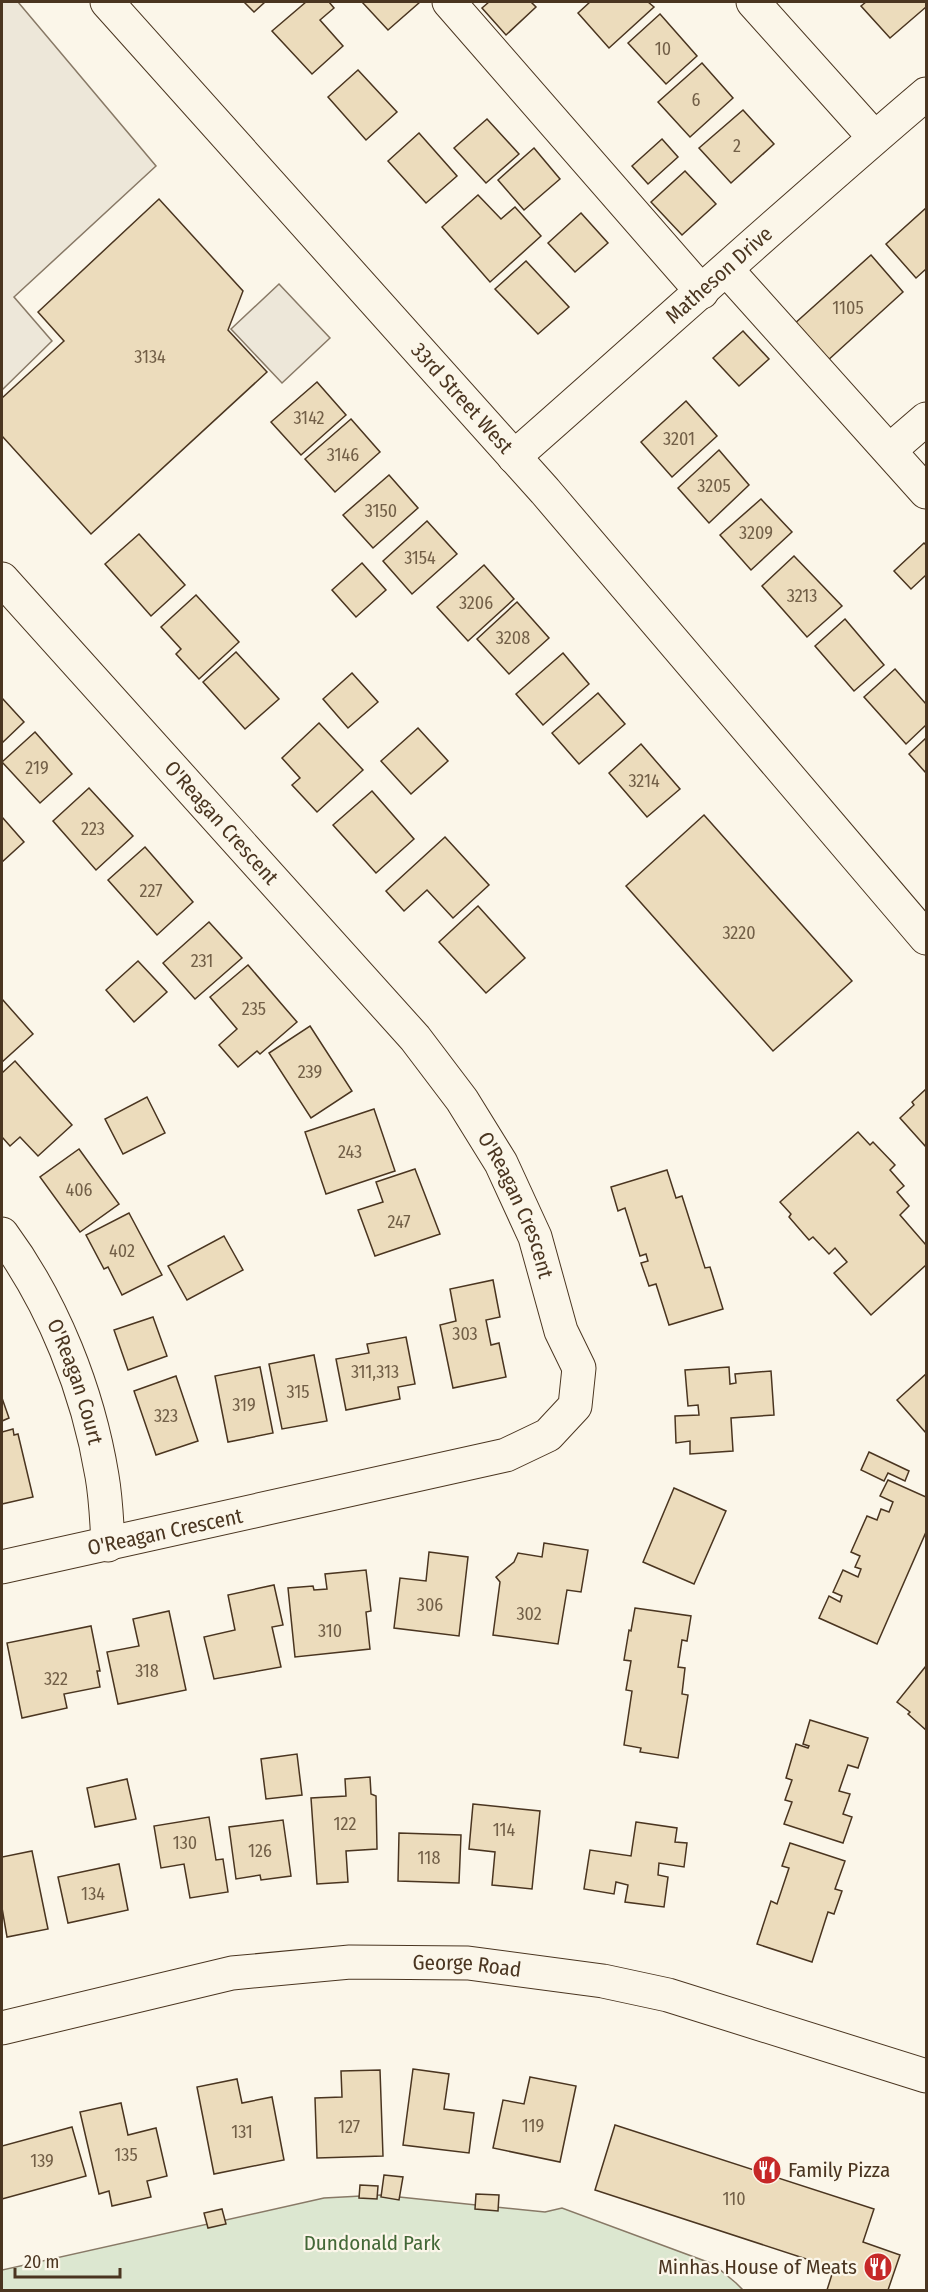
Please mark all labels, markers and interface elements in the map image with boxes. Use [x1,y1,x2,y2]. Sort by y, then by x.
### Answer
house number: 10 [655,38,671,60]
house number: 6 [692,89,701,111]
house number: 2 [733,135,741,157]
street label: Matheson Drive [660,221,778,329]
house number: 1105 [832,297,864,319]
street label: 33rd Street West [405,337,519,459]
house number: 3134 [134,346,166,368]
house number: 3142 [293,407,325,429]
house number: 3201 [663,428,695,450]
house number: 3146 [327,444,359,466]
house number: 3205 [697,475,731,497]
house number: 3150 [365,500,397,522]
house number: 3209 [739,522,773,544]
house number: 3154 [404,547,436,569]
house number: 3213 [787,585,817,607]
house number: 3206 [459,592,493,614]
house number: 3208 [496,627,530,649]
street label: O'Reagan Crescent [159,755,284,890]
house number: 219 [25,757,49,779]
house number: 3214 [628,770,660,792]
house number: 223 [81,818,105,840]
house number: 227 [139,880,163,902]
house number: 3220 [722,922,756,944]
house number: 231 [191,950,213,972]
house number: 235 [242,998,266,1020]
house number: 239 [298,1061,322,1083]
street label: O'Reagan Crescent [472,1127,559,1281]
house number: 243 [338,1141,362,1163]
house number: 406 [65,1179,93,1201]
house number: 247 [387,1211,411,1233]
house number: 402 [109,1240,135,1262]
street label: O'Reagan Court [41,1315,108,1447]
house number: 303 [452,1323,478,1345]
house number: 311,313 [351,1361,399,1383]
house number: 315 [287,1381,309,1403]
house number: 319 [232,1394,256,1416]
house number: 323 [154,1405,178,1427]
street label: O'Reagan Crescent [85,1503,245,1561]
house number: 306 [417,1594,443,1616]
house number: 302 [516,1603,542,1625]
house number: 310 [318,1620,342,1642]
house number: 318 [135,1660,159,1682]
house number: 322 [44,1668,68,1690]
house number: 122 [334,1813,357,1835]
house number: 114 [493,1819,516,1841]
house number: 130 [173,1832,197,1854]
house number: 126 [248,1840,272,1862]
house number: 118 [418,1847,440,1869]
house number: 134 [81,1883,105,1905]
street label: George Road [412,1950,523,1983]
house number: 119 [522,2115,544,2137]
house number: 127 [338,2116,360,2138]
house number: 131 [231,2121,253,2143]
house number: 135 [114,2144,138,2166]
house number: 139 [30,2150,54,2172]
restaurant icon: Family Pizza [751,2154,783,2186]
place label: Family Pizza [788,2157,890,2183]
house number: 110 [722,2188,746,2210]
park label: Dundonald Park [304,2230,441,2256]
scale bar [15,2241,120,2279]
text: 20 m [24,2251,59,2273]
restaurant icon: Minhas House of Meats [862,2251,894,2283]
place label: Minhas House of Meats [658,2254,857,2280]

